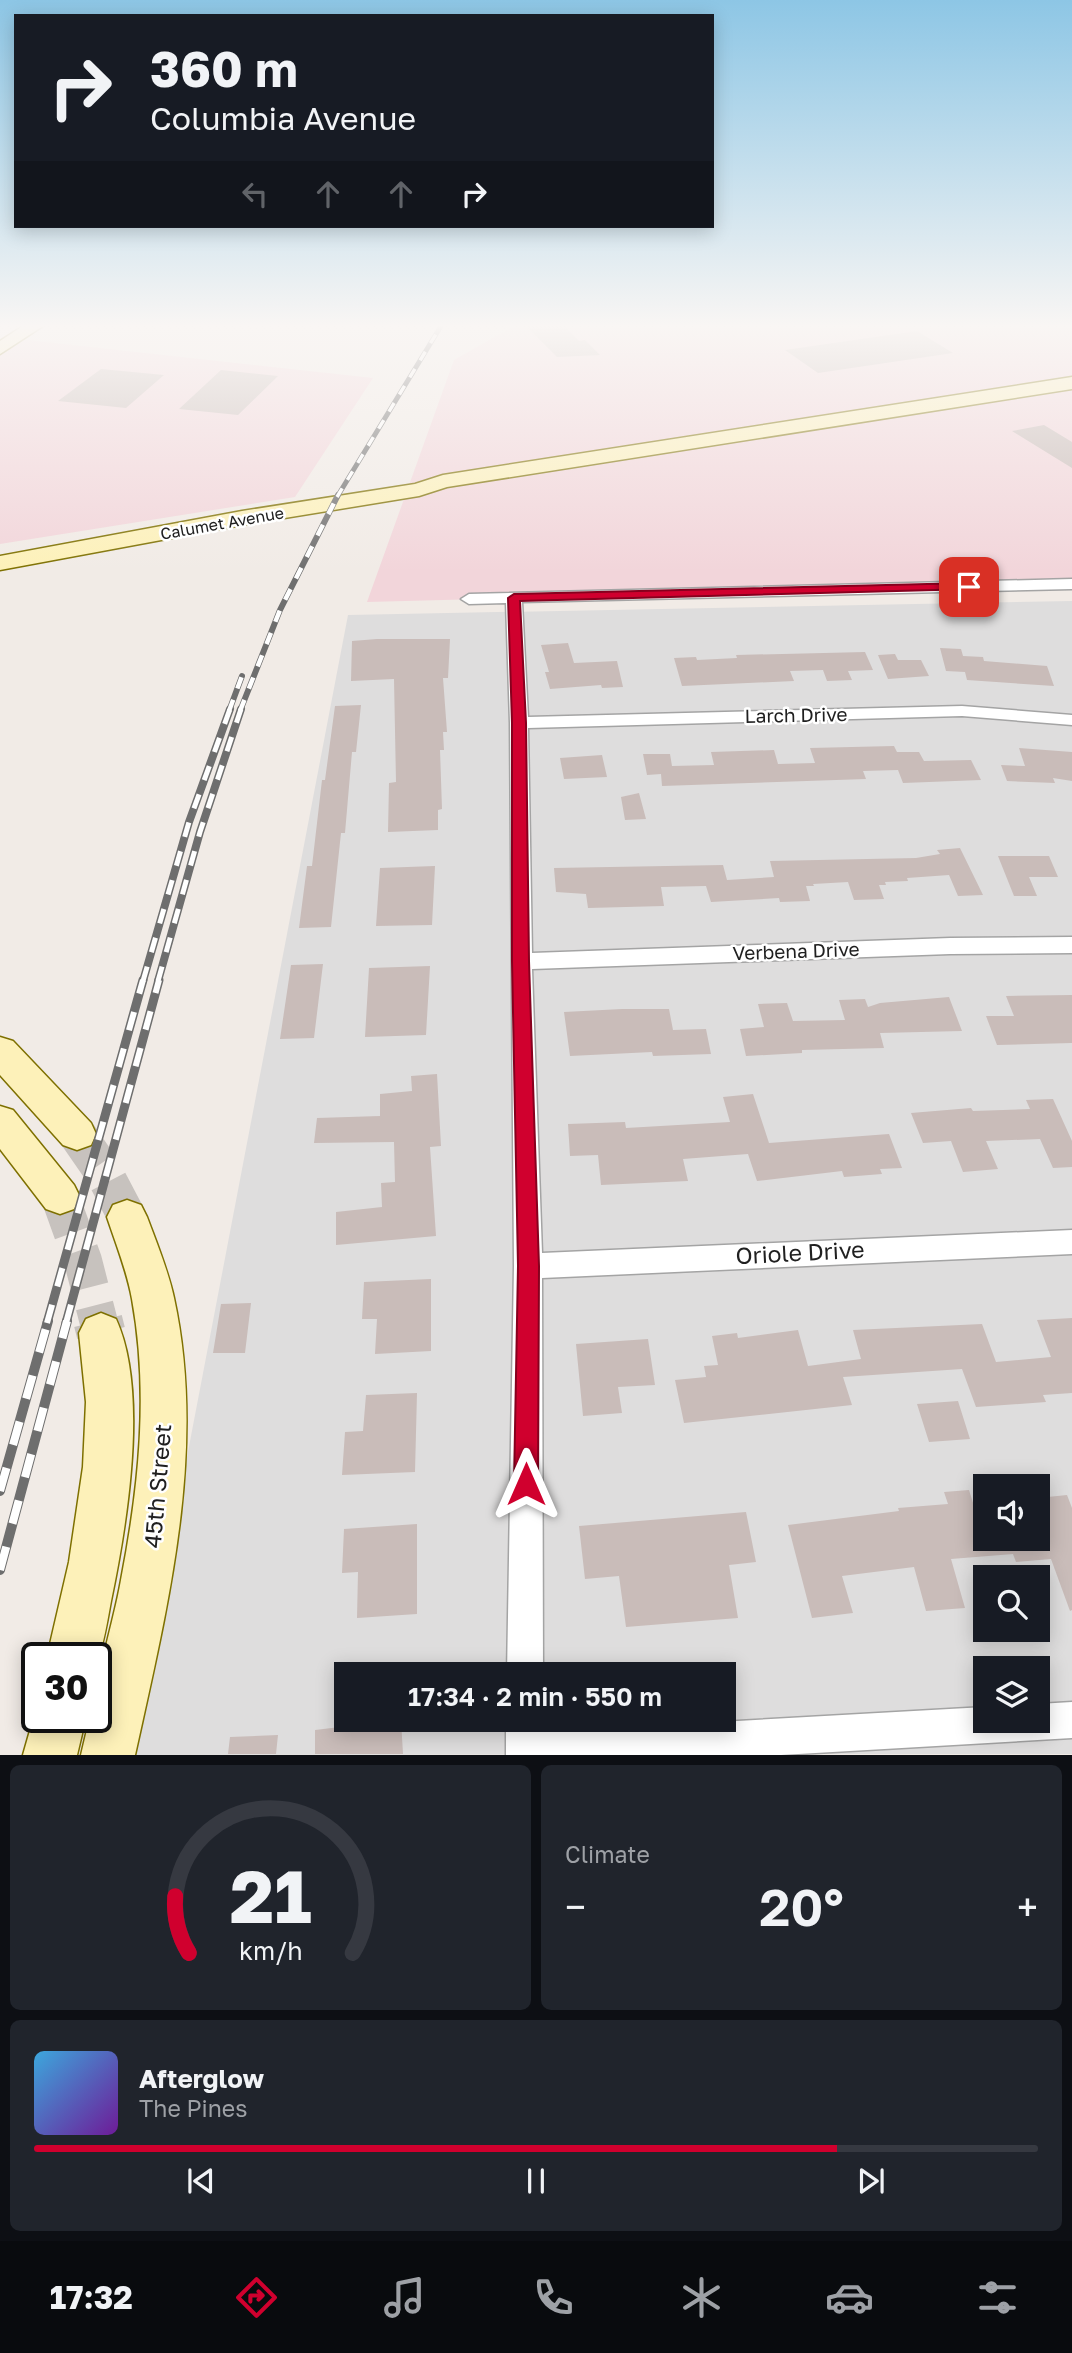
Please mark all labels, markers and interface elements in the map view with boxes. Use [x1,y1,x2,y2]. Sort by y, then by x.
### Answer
text: 360 m [150,39,298,98]
icon: right [35,42,126,133]
text: Columbia Avenue [150,99,416,137]
icon: left [236,175,274,213]
icon: ahead [309,175,347,213]
icon: ahead [382,175,420,213]
icon: right [455,175,493,213]
street label: Calumet Avenue [159,502,285,544]
pin [939,557,999,617]
icon: arrive [950,568,988,606]
street label: Larch Drive [744,702,848,727]
street label: Verbena Drive [732,937,860,964]
street label: Oriole Drive [735,1235,865,1269]
street label: 45th Street [138,1423,176,1549]
position arrow [489,1447,563,1521]
map controls [973,1474,1050,1733]
button: sound [973,1474,1050,1551]
button: search [973,1565,1050,1642]
speed limit sign: 30 [21,1642,112,1733]
button: layers [973,1656,1050,1733]
text: 17:34 · 2 min · 550 m [408,1681,662,1712]
text: Climate [565,1840,650,1868]
text: 21 [230,1853,311,1940]
text: 20° [759,1875,844,1937]
text: − [565,1884,586,1929]
text: + [1017,1884,1038,1929]
text: km/h [239,1935,302,1966]
text: Afterglow [139,2063,264,2094]
text: The Pines [139,2094,247,2122]
icon: previous [182,2162,220,2200]
icon: pause [517,2162,555,2200]
icon: next [852,2162,890,2200]
icon: directions [232,2273,281,2322]
icon: music [380,2273,429,2322]
icon: phone [529,2273,578,2322]
icon: climate [677,2273,726,2322]
icon: car [825,2273,874,2322]
icon: filters [973,2273,1022,2322]
text: 17:32 [50,2278,133,2316]

